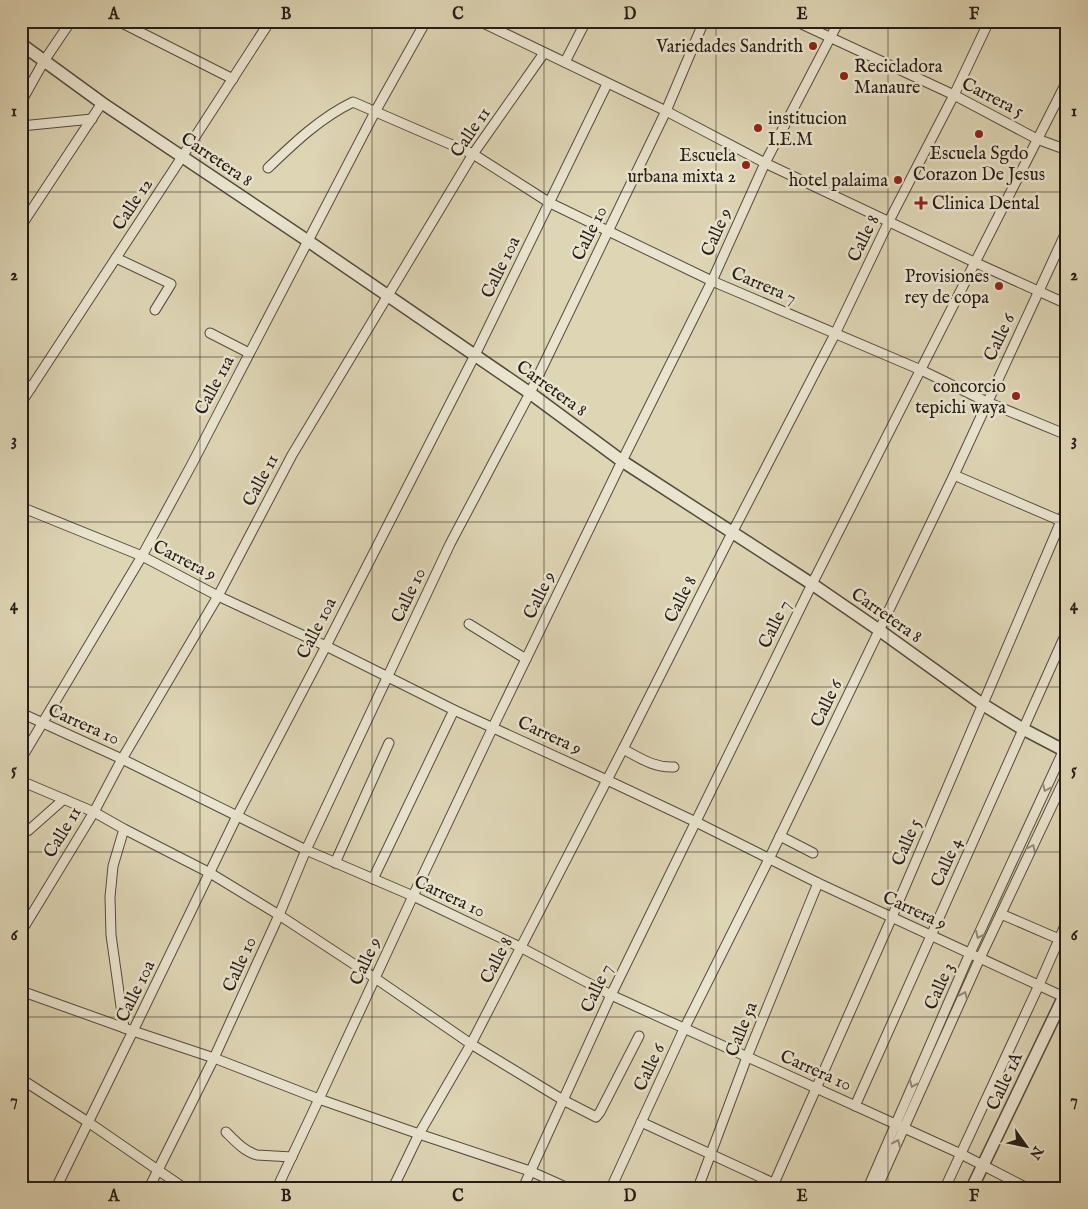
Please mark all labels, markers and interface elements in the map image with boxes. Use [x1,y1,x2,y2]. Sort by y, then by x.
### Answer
text: A [108,5,121,25]
text: B [281,5,292,25]
text: C [452,5,464,25]
text: D [624,5,637,25]
text: E [796,5,808,25]
text: F [969,5,980,25]
place label: Variedades Sandrith [655,36,803,59]
marker: Variedades Sandrith [807,40,819,52]
place label: Recicladora Manaure [854,56,943,100]
marker: Recicladora Manaure [838,70,850,82]
street label: Carrera 5 [957,73,1028,124]
text: 1 [11,102,17,122]
text: 1 [1071,102,1077,122]
street label: Calle 11 [446,103,496,162]
place label: institucion I.E.M [768,108,847,152]
marker: institucion I.E.M [752,122,764,134]
street label: Carretera 8 [176,128,257,193]
marker: Escuela Sgdo Corazon De Jesus [973,128,985,140]
place label: Escuela Sgdo Corazon De Jesus [913,143,1045,187]
place label: Escuela urbana mixta 2 [628,145,736,189]
marker: Escuela urbana mixta 2 [740,159,752,171]
place label: hotel palaima [789,170,888,193]
street label: Calle 12 [108,174,159,235]
marker: hotel palaima [892,174,904,186]
place label: Clinica Dental [932,193,1040,216]
marker: Clinica Dental [914,196,928,210]
street label: Calle 10 [567,203,613,265]
street label: Calle 9 [697,205,738,260]
street label: Calle 8 [843,211,886,266]
street label: Calle 10a [477,233,526,302]
street label: Carrera 7 [727,262,800,310]
text: 2 [10,266,18,286]
place label: Provisiones rey de copa [905,266,989,310]
text: 2 [1070,266,1078,286]
marker: Provisiones rey de copa [993,280,1005,292]
street label: Calle 6 [979,310,1022,365]
street label: Calle 11a [190,352,241,419]
street label: Carretera 8 [511,356,591,423]
place label: concorcio tepichi waya [915,376,1006,420]
marker: concorcio tepichi waya [1010,390,1022,402]
text: 3 [11,431,17,451]
text: 3 [1071,431,1077,451]
street label: Calle 11 [238,451,285,511]
street label: Carrera 9 [149,536,220,587]
street label: Calle 10 [387,564,432,627]
street label: Calle 9 [519,568,562,623]
street label: Calle 8 [660,572,703,627]
street label: Carretera 8 [846,583,926,649]
street label: Calle 10a [292,594,343,663]
text: 4 [10,596,19,616]
text: 4 [1070,596,1079,616]
street label: Calle 7 [754,597,797,653]
street label: Calle 6 [806,676,849,731]
street label: Carrera 10 [44,699,123,751]
street label: Carrera 9 [514,712,585,761]
text: 5 [11,761,17,781]
text: 5 [1071,761,1077,781]
one-way arrow [1042,783,1053,792]
street label: Calle 11 [39,803,88,863]
street label: Calle 5 [887,815,928,870]
street label: Calle 4 [926,834,968,891]
one-way arrow [1026,844,1036,853]
street label: Carrera 10 [410,871,489,924]
street label: Carrera 9 [879,887,950,936]
text: 6 [11,926,19,946]
text: 6 [1071,926,1079,946]
one-way arrow [974,930,985,939]
street label: Calle 10 [218,933,263,996]
street label: Calle 8 [476,933,519,988]
street label: Calle 9 [345,934,387,989]
street label: Calle 10a [112,957,161,1026]
street label: Calle 3 [920,959,961,1014]
street label: Calle 7 [576,961,619,1017]
one-way arrow [957,991,968,1000]
street label: Calle 5a [721,999,764,1060]
street label: Calle 6 [629,1040,672,1095]
street label: Carrera 10 [776,1045,855,1097]
street label: Calle 1A [982,1048,1029,1114]
one-way arrow [909,1079,920,1088]
text: 7 [10,1091,18,1111]
text: 7 [1070,1091,1078,1111]
north arrow [1000,1122,1050,1172]
one-way arrow [891,1139,902,1148]
text: N [1025,1142,1047,1163]
text: A [108,1187,121,1207]
text: B [281,1187,292,1207]
text: C [452,1187,464,1207]
text: D [624,1187,637,1207]
text: E [796,1187,808,1207]
text: F [969,1187,980,1207]

